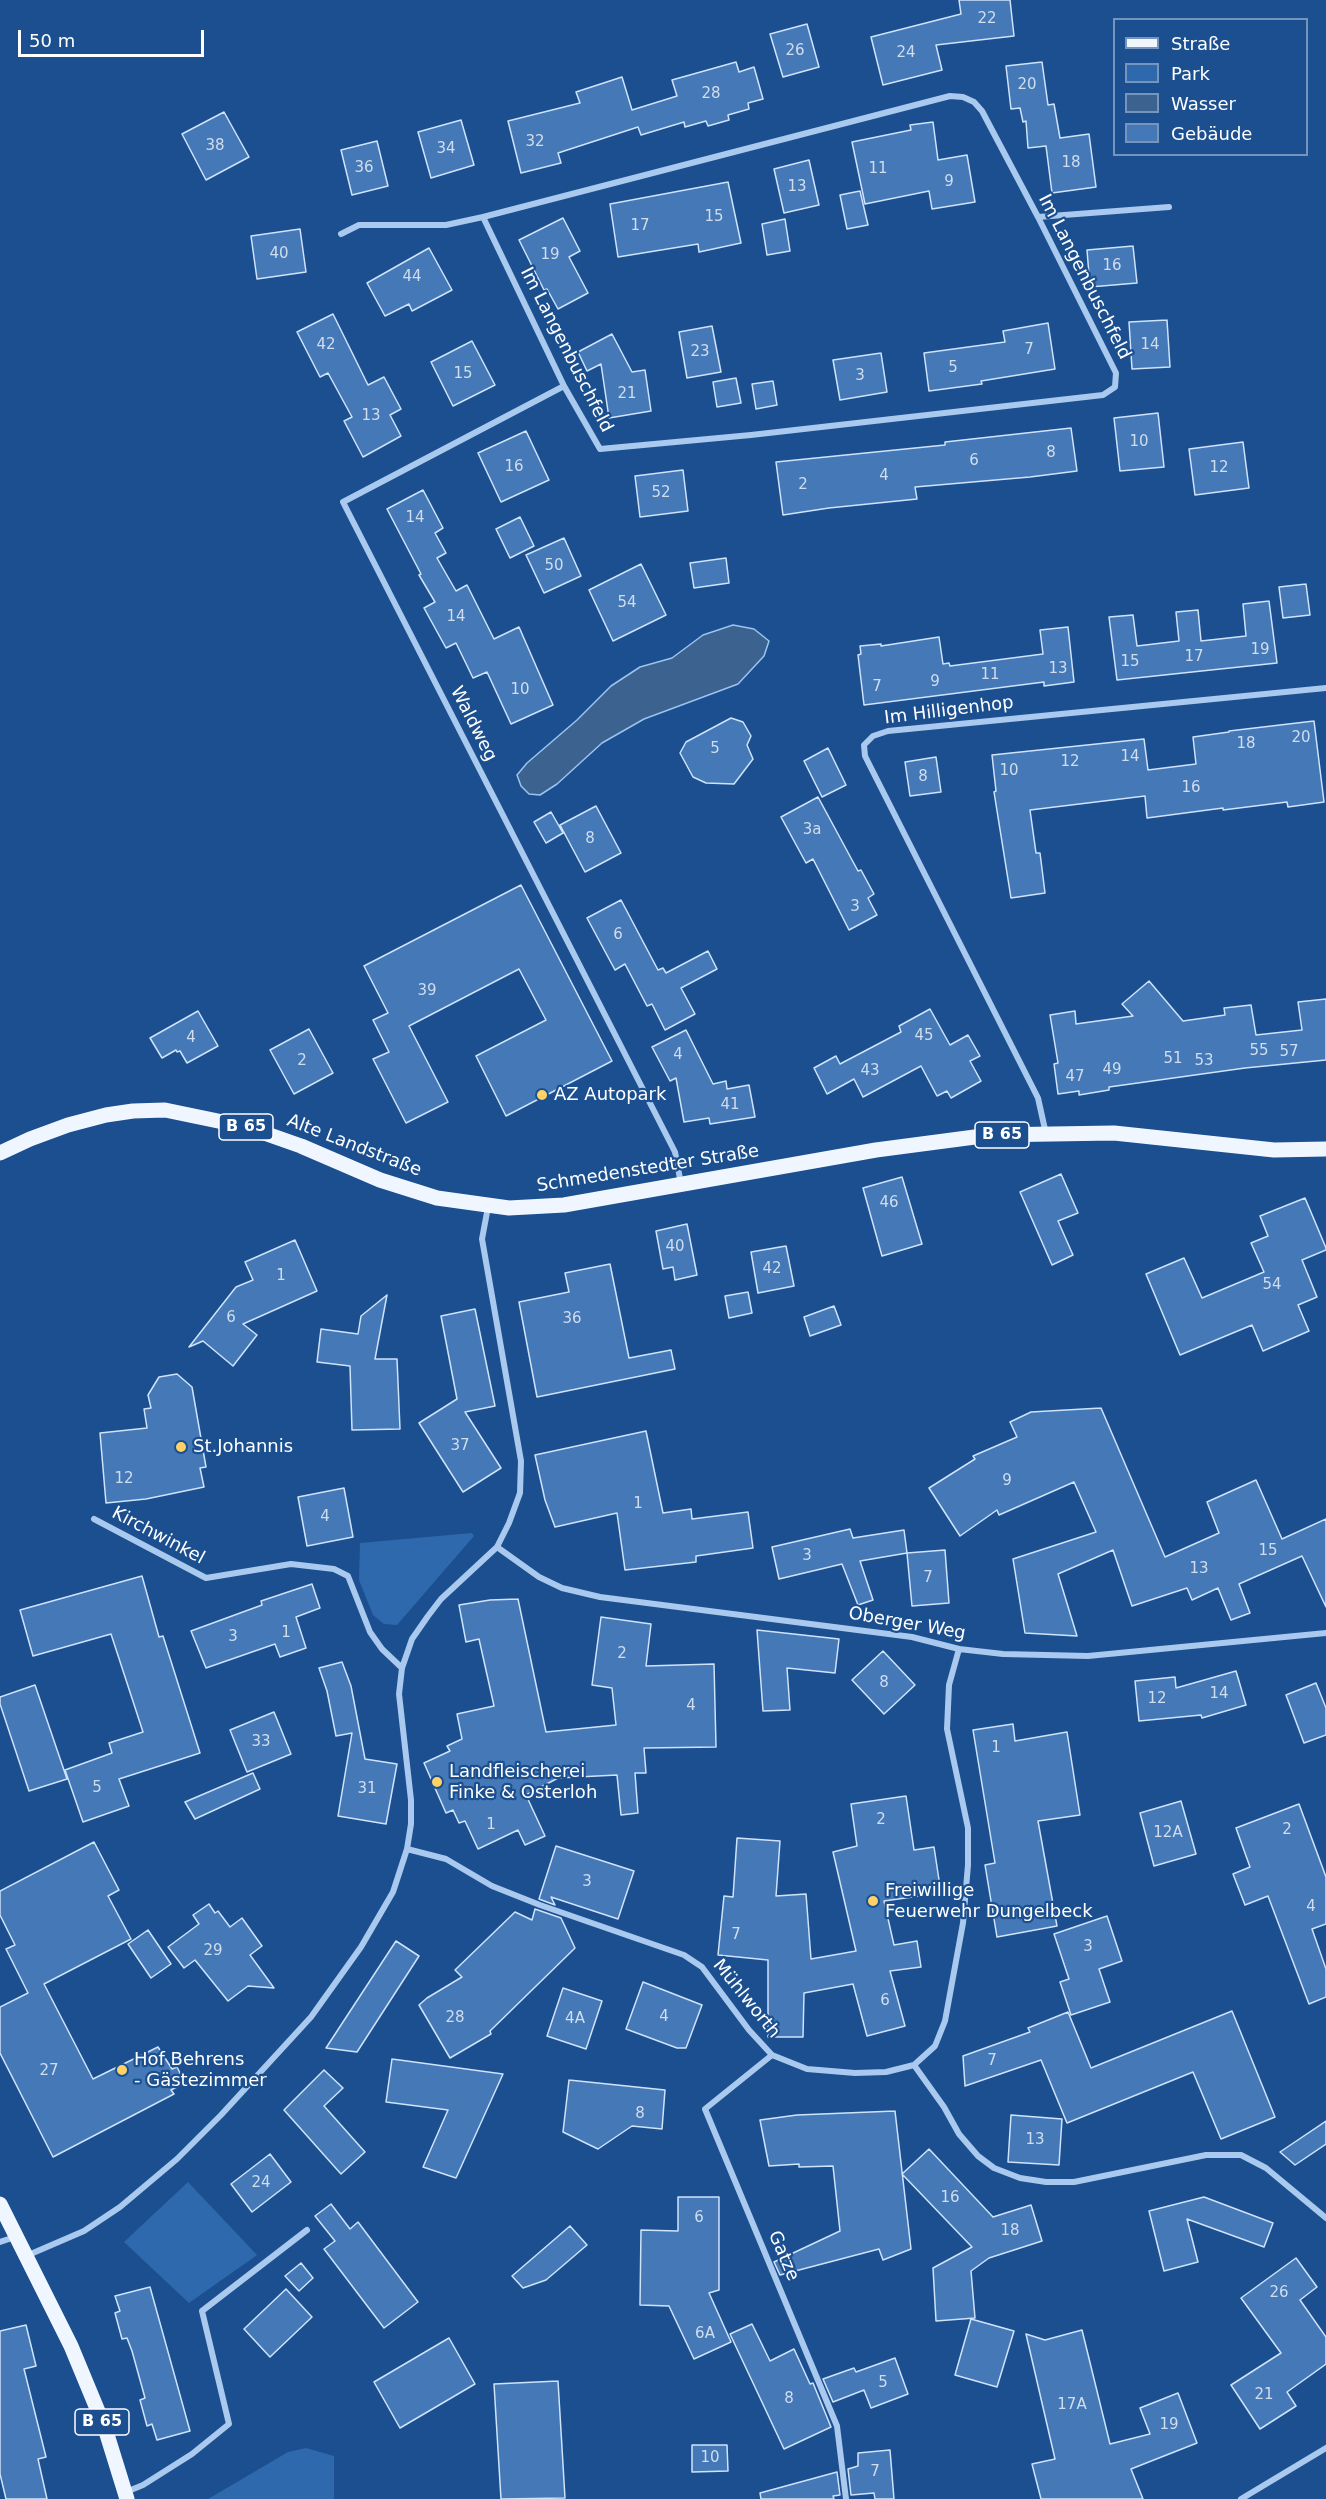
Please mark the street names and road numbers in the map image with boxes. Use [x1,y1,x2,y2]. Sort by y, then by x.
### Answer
street label: Im Langenbuschfeld [1033,191,1135,363]
street label: Im Langenbuschfeld [515,264,617,436]
street label: Waldweg [445,683,501,765]
street label: Im Hilligenhop [883,692,1015,730]
street label: Alte Landstraße [284,1110,424,1182]
road number: B 65 [219,1114,273,1140]
road number: B 65 [975,1122,1029,1148]
street label: Schmedenstedter Straße [535,1141,761,1197]
street label: Kirchwinkel [108,1502,208,1570]
street label: Oberger Weg [847,1603,967,1645]
street label: Mühlworth [708,1955,784,2043]
street label: Gatze [763,2228,803,2284]
road number: B 65 [75,2409,129,2435]

